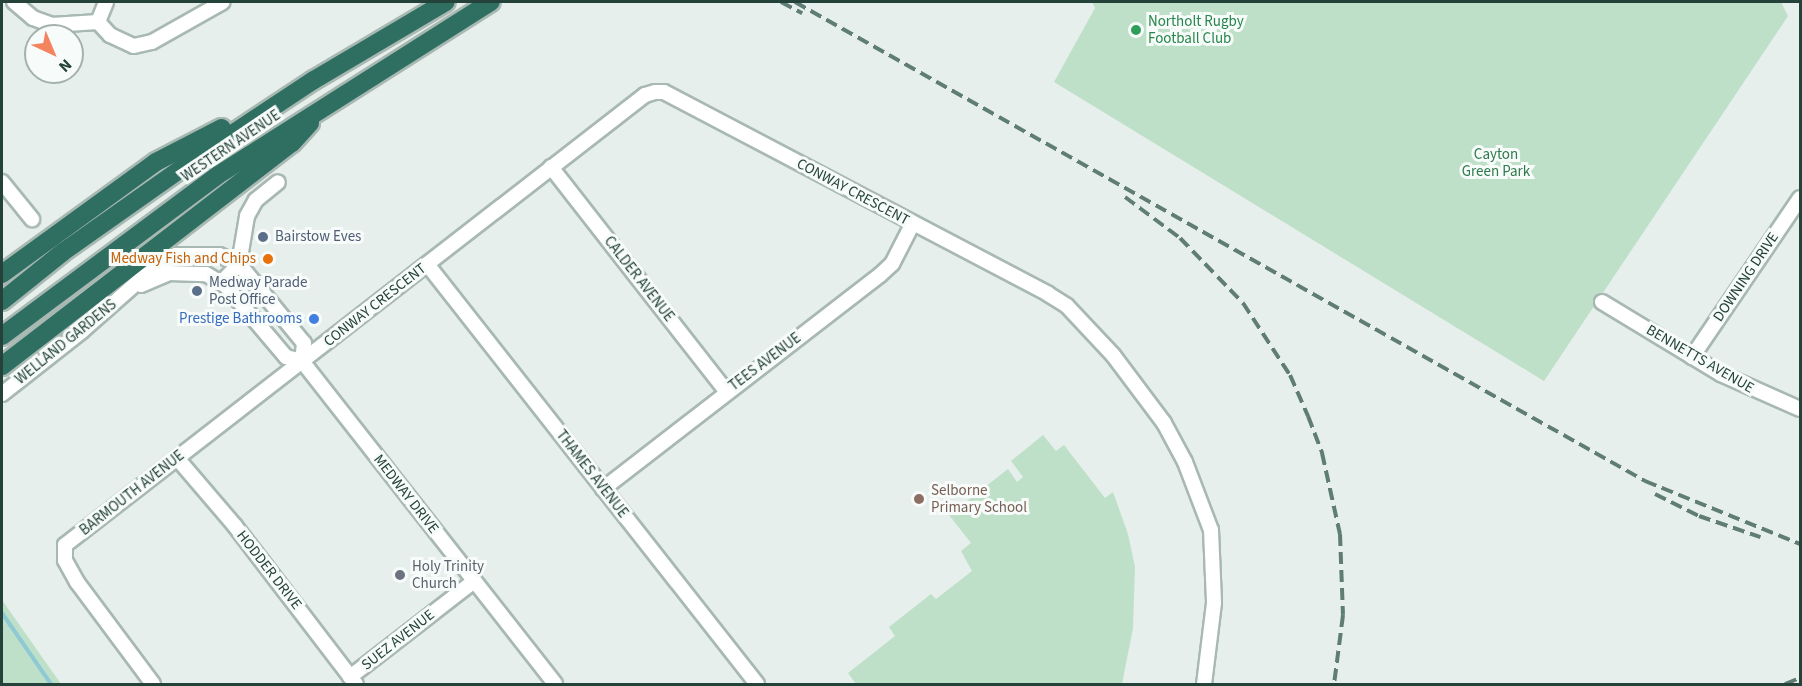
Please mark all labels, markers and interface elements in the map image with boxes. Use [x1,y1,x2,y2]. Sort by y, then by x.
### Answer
place label: Northolt Rugby Football Club [1148,12,1244,47]
marker: Northolt Rugby Football Club [1129,23,1143,37]
north arrow [24,24,84,84]
text: N [54,54,77,77]
street label: WESTERN AVENUE [178,106,284,186]
park label: Cayton Green Park [1462,145,1530,180]
street label: CONWAY CRESCENT [794,155,912,229]
place label: Bairstow Eves [275,228,361,246]
street label: DOWNING DRIVE [1710,229,1782,325]
marker: Bairstow Eves [256,230,270,244]
street label: CALDER AVENUE [600,233,678,325]
place label: Medway Fish and Chips [111,250,256,268]
marker: Medway Fish and Chips [261,252,275,266]
street label: CONWAY CRESCENT [320,259,430,351]
place label: Medway Parade Post Office [209,273,307,308]
marker: Medway Parade Post Office [190,284,204,298]
street label: WELLAND GARDENS [12,296,120,388]
place label: Prestige Bathrooms [179,310,302,328]
marker: Prestige Bathrooms [307,312,321,326]
street label: BENNETTS AVENUE [1643,321,1757,397]
street label: TEES AVENUE [725,329,805,395]
street label: THAMES AVENUE [552,426,632,522]
street label: BARMOUTH AVENUE [76,447,188,539]
street label: MEDWAY DRIVE [370,451,442,537]
place label: Selborne Primary School [931,481,1027,516]
marker: Selborne Primary School [912,492,926,506]
street label: HODDER DRIVE [233,527,305,613]
place label: Holy Trinity Church [412,557,484,592]
marker: Holy Trinity Church [393,568,407,582]
street label: SUEZ AVENUE [358,606,438,674]

